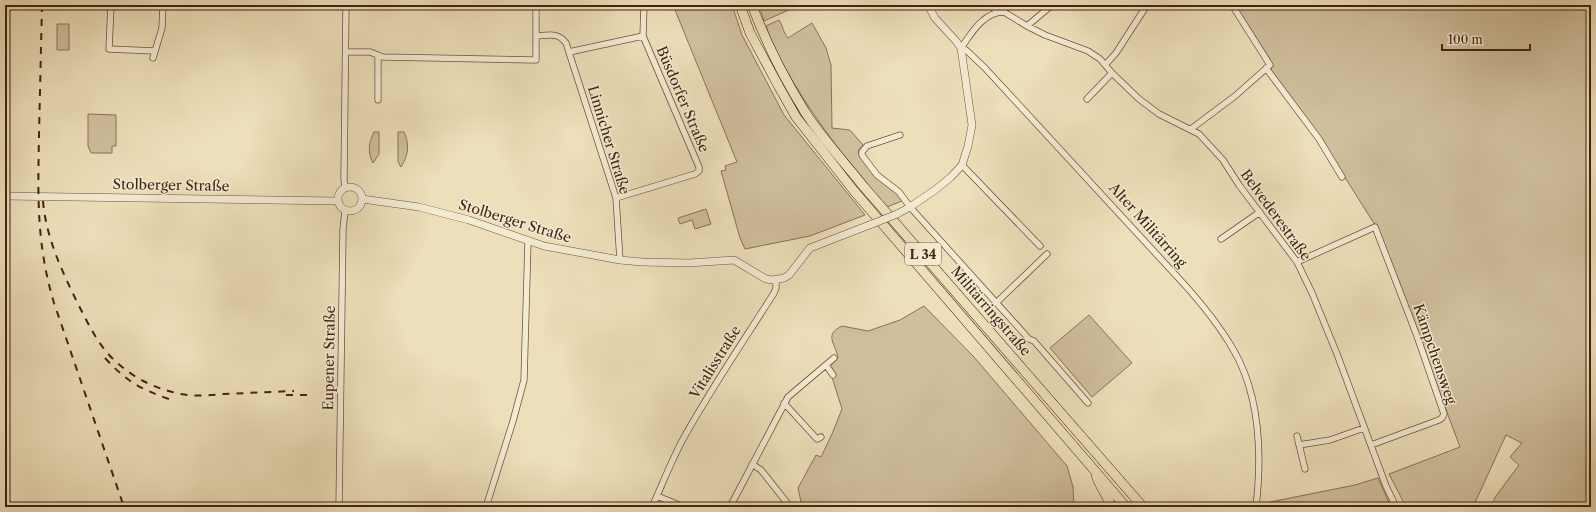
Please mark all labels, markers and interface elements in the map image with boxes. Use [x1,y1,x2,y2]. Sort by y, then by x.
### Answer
scale bar [1442,26,1530,52]
text: 100 m [1448,32,1483,47]
street label: Büsdorfer Straße [653,43,714,155]
street label: Linnicher Straße [584,84,634,197]
street label: Belvederestraße [1237,166,1315,264]
street label: Stolberger Straße [112,175,230,195]
street label: Alter Militärring [1104,178,1191,272]
street label: Stolberger Straße [456,195,574,247]
road number: L 34 [905,243,941,265]
street label: Militärringstraße [947,262,1035,360]
street label: Kämpchensweg [1409,301,1461,407]
street label: Eupener Straße [319,305,339,411]
street label: Vitalisstraße [685,322,745,403]

